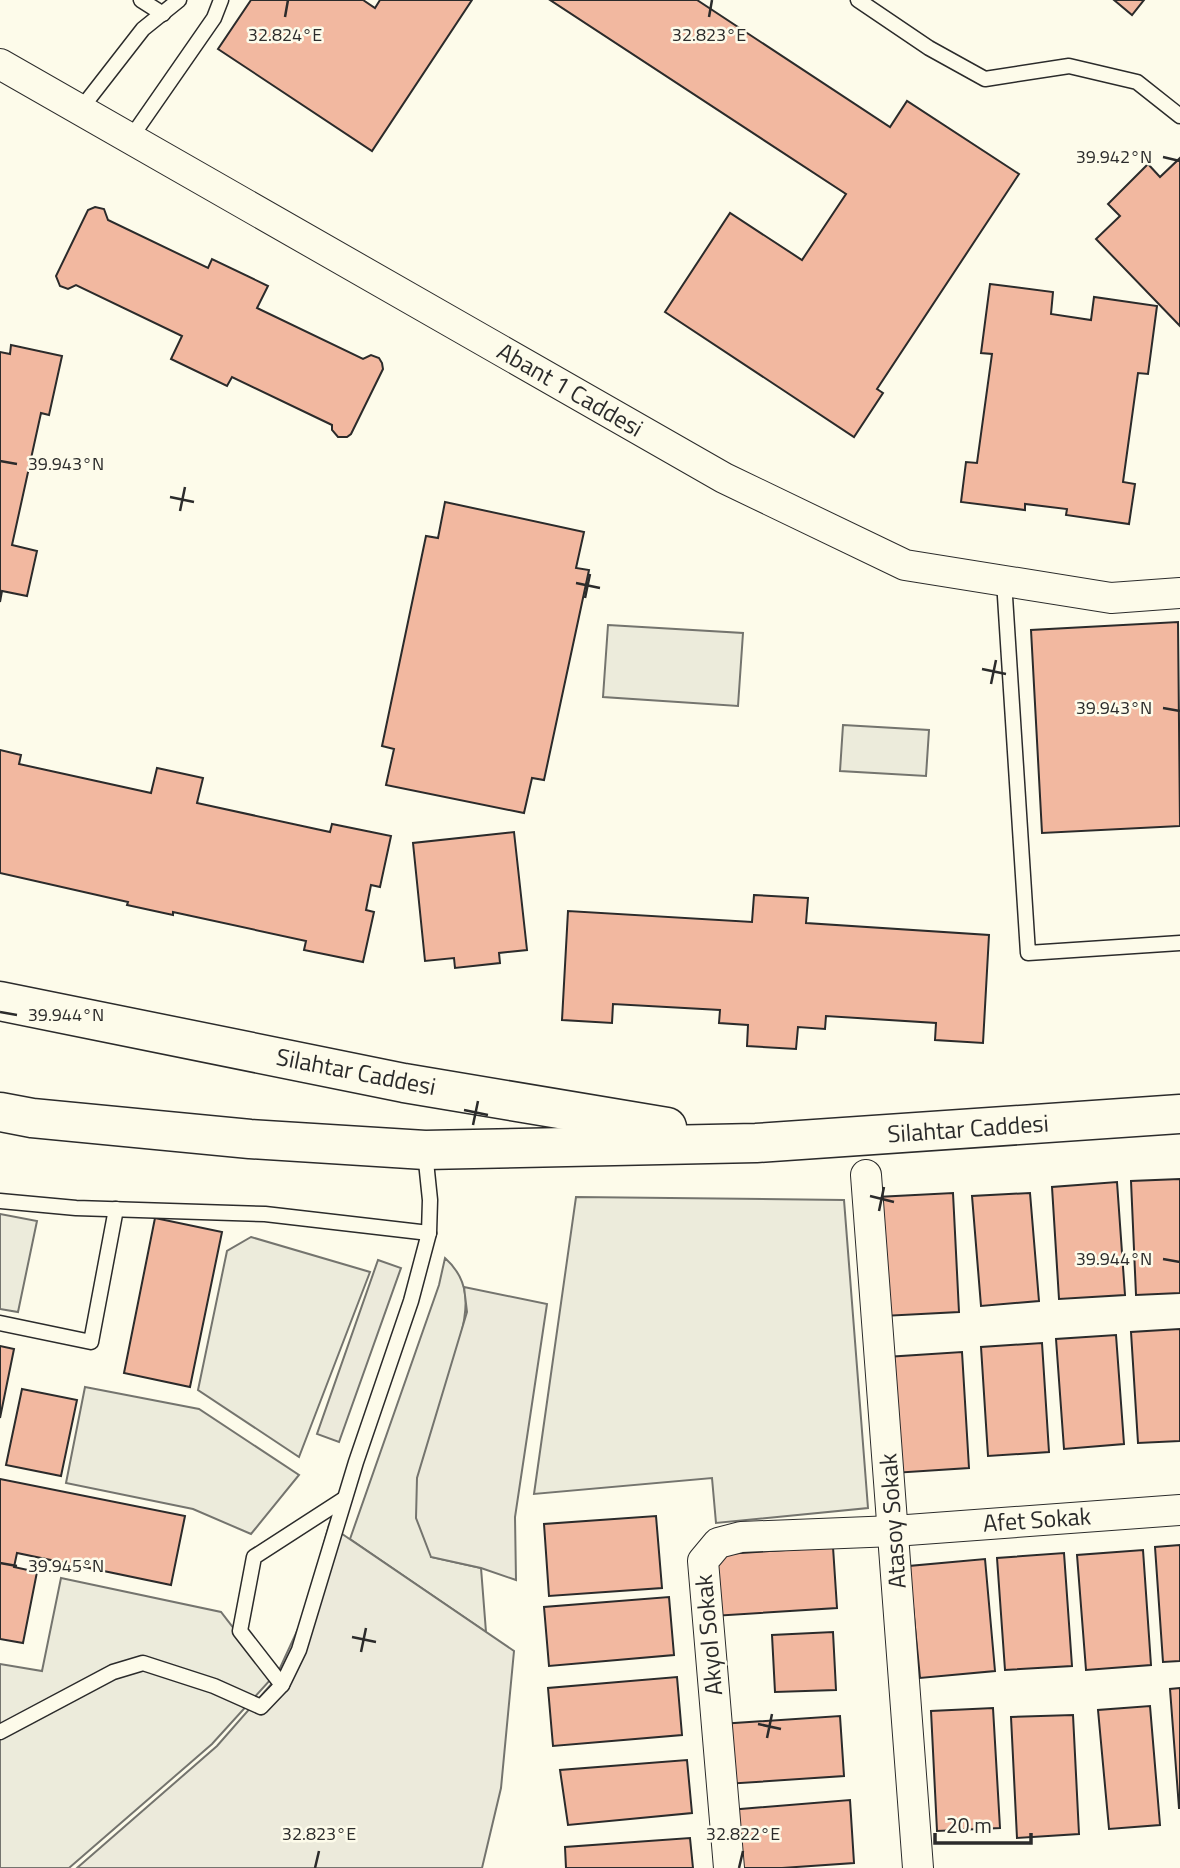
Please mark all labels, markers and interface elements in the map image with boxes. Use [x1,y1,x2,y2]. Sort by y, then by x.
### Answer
text: 32.824°E [248,21,322,48]
text: 32.823°E [672,21,746,48]
text: 39.942°N [1076,143,1152,170]
street label: Abant 1 Caddesi [491,333,650,446]
text: 39.943°N [28,450,104,477]
text: 39.943°N [1076,694,1152,721]
text: 39.944°N [28,1001,104,1028]
street label: Silahtar Caddesi [273,1038,439,1104]
street label: Silahtar Caddesi [886,1104,1050,1152]
text: 39.944°N [1076,1245,1152,1272]
street label: Atasoy Sokak [869,1452,915,1590]
street label: Afet Sokak [982,1497,1093,1541]
text: 39.945°N [28,1552,104,1579]
street label: Akyol Sokak [685,1573,731,1697]
scale bar [935,1801,1031,1845]
text: 20 m [946,1809,992,1841]
text: 32.823°E [282,1820,356,1847]
text: 32.822°E [706,1820,780,1847]

